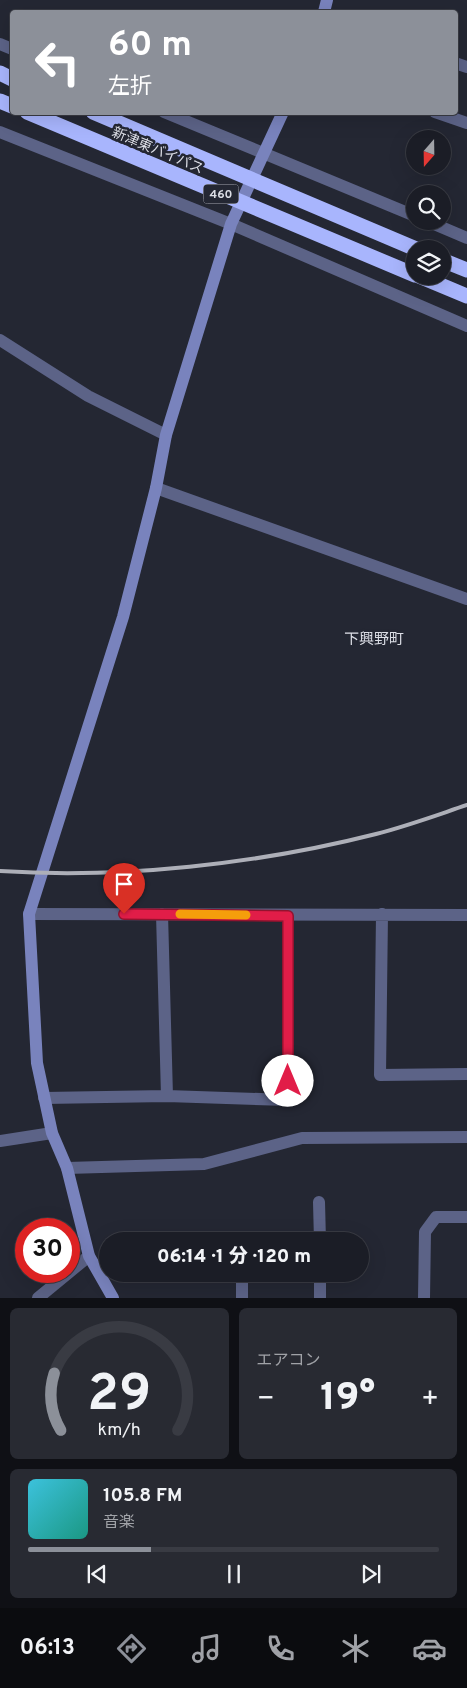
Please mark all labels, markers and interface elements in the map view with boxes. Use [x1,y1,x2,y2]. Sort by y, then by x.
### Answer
text: 60 m [108,24,192,68]
icon: left [25,30,90,95]
text: 左折 [108,74,152,101]
street label: 新津東バイパス [109,124,206,178]
north arrow [406,130,451,175]
map controls [406,130,451,285]
road number: 460 [204,184,238,203]
button: search [406,185,451,230]
button: layers [406,240,451,285]
district label: 下興野町 [344,631,404,650]
pin [103,863,145,914]
icon: arrive [110,870,138,898]
position arrow [261,1054,313,1106]
speed limit sign: 30 [15,1218,80,1283]
text: 06:14 · 1 分 · 120 m [157,1245,311,1269]
text: エアコン [257,1351,321,1371]
text: 29 [87,1363,151,1429]
text: 19° [320,1375,375,1424]
text: − [257,1382,275,1418]
text: + [421,1382,439,1418]
text: km/h [98,1419,141,1442]
text: 105.8 FM [103,1484,182,1508]
text: 音楽 [103,1513,135,1533]
icon: previous [83,1560,111,1588]
icon: pause [220,1560,248,1588]
icon: next [357,1560,385,1588]
icon: directions [114,1631,149,1666]
icon: music [189,1631,224,1666]
icon: phone [263,1631,298,1666]
icon: climate [338,1631,373,1666]
icon: car [412,1631,447,1666]
text: 06:13 [20,1635,75,1662]

